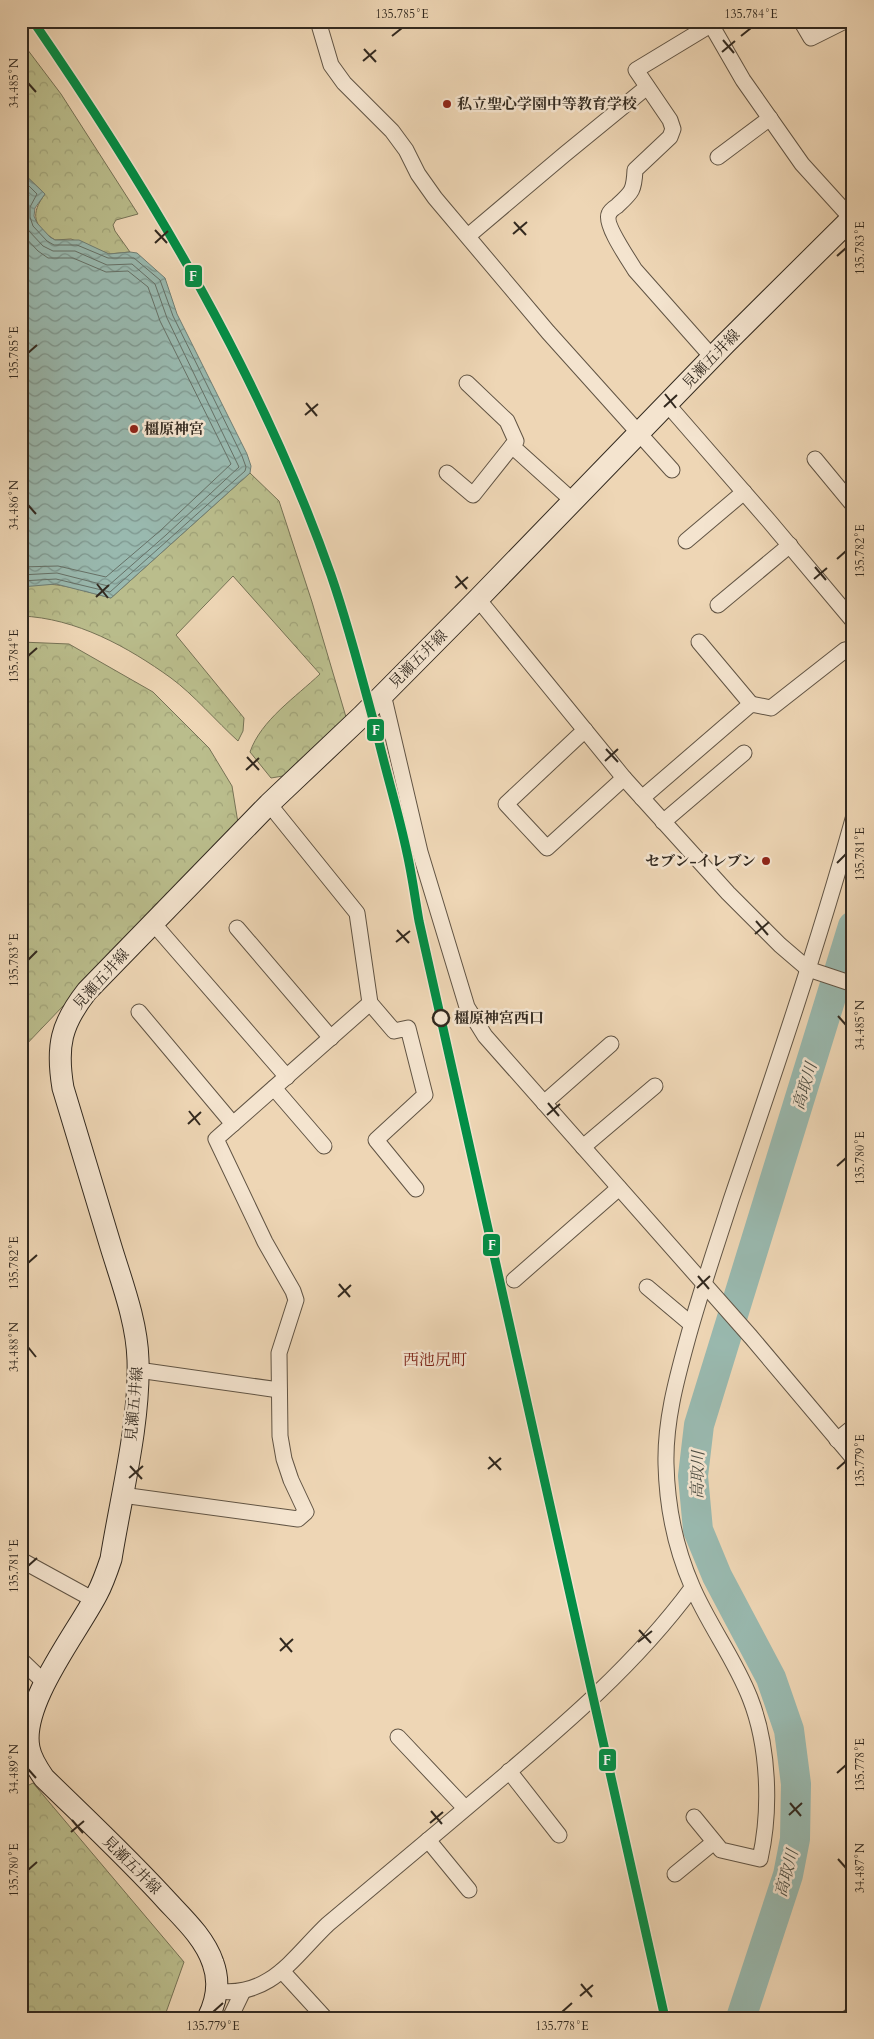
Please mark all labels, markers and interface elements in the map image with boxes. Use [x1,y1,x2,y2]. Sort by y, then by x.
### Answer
text: 135.785°E [375,6,429,22]
text: 135.784°E [724,6,778,22]
text: 34.485°N [6,57,22,108]
place label: 私立聖心学園中等教育学校 [457,94,637,114]
marker: 私立聖心学園中等教育学校 [441,98,453,110]
text: 135.783°E [852,221,868,275]
line badge: F [184,264,203,288]
text: F [189,267,197,286]
street label: 見瀬五井線 [678,325,744,393]
text: 135.785°E [6,326,22,380]
place label: 橿原神宮 [144,419,204,439]
marker: 橿原神宮 [128,423,140,435]
text: 34.486°N [6,479,22,530]
text: 135.782°E [852,524,868,578]
street label: 見瀬五井線 [384,625,452,693]
text: 135.784°E [6,629,22,683]
line badge: F [366,718,385,742]
text: F [372,721,380,740]
text: 135.781°E [852,827,868,881]
place label: セブン-イレブン [645,851,756,871]
marker: セブン-イレブン [760,855,772,867]
text: 135.783°E [6,933,22,987]
street label: 見瀬五井線 [68,944,134,1014]
text: 34.485°N [852,999,868,1050]
place label: 橿原神宮西口 [454,1008,544,1028]
marker: 橿原神宮西口 [432,1009,450,1027]
water label: 高取川 [787,1058,823,1112]
text: 135.780°E [852,1131,868,1185]
line badge: F [482,1233,501,1257]
text: 135.782°E [6,1236,22,1290]
text: F [488,1236,496,1255]
text: 34.488°N [6,1321,22,1372]
district label: 西池尻町 [403,1349,467,1371]
street label: 見瀬五井線 [121,1366,147,1442]
text: 135.779°E [852,1434,868,1488]
water label: 高取川 [687,1449,709,1499]
text: 135.781°E [6,1539,22,1593]
text: 135.778°E [852,1738,868,1792]
text: 34.489°N [6,1743,22,1794]
line badge: F [598,1748,617,1772]
text: F [603,1751,611,1770]
street label: 見瀬五井線 [98,1831,166,1899]
text: 34.487°N [852,1842,868,1893]
text: 135.780°E [6,1843,22,1897]
water label: 高取川 [770,1845,804,1899]
text: 135.779°E [186,2018,240,2034]
text: 135.778°E [535,2018,589,2034]

